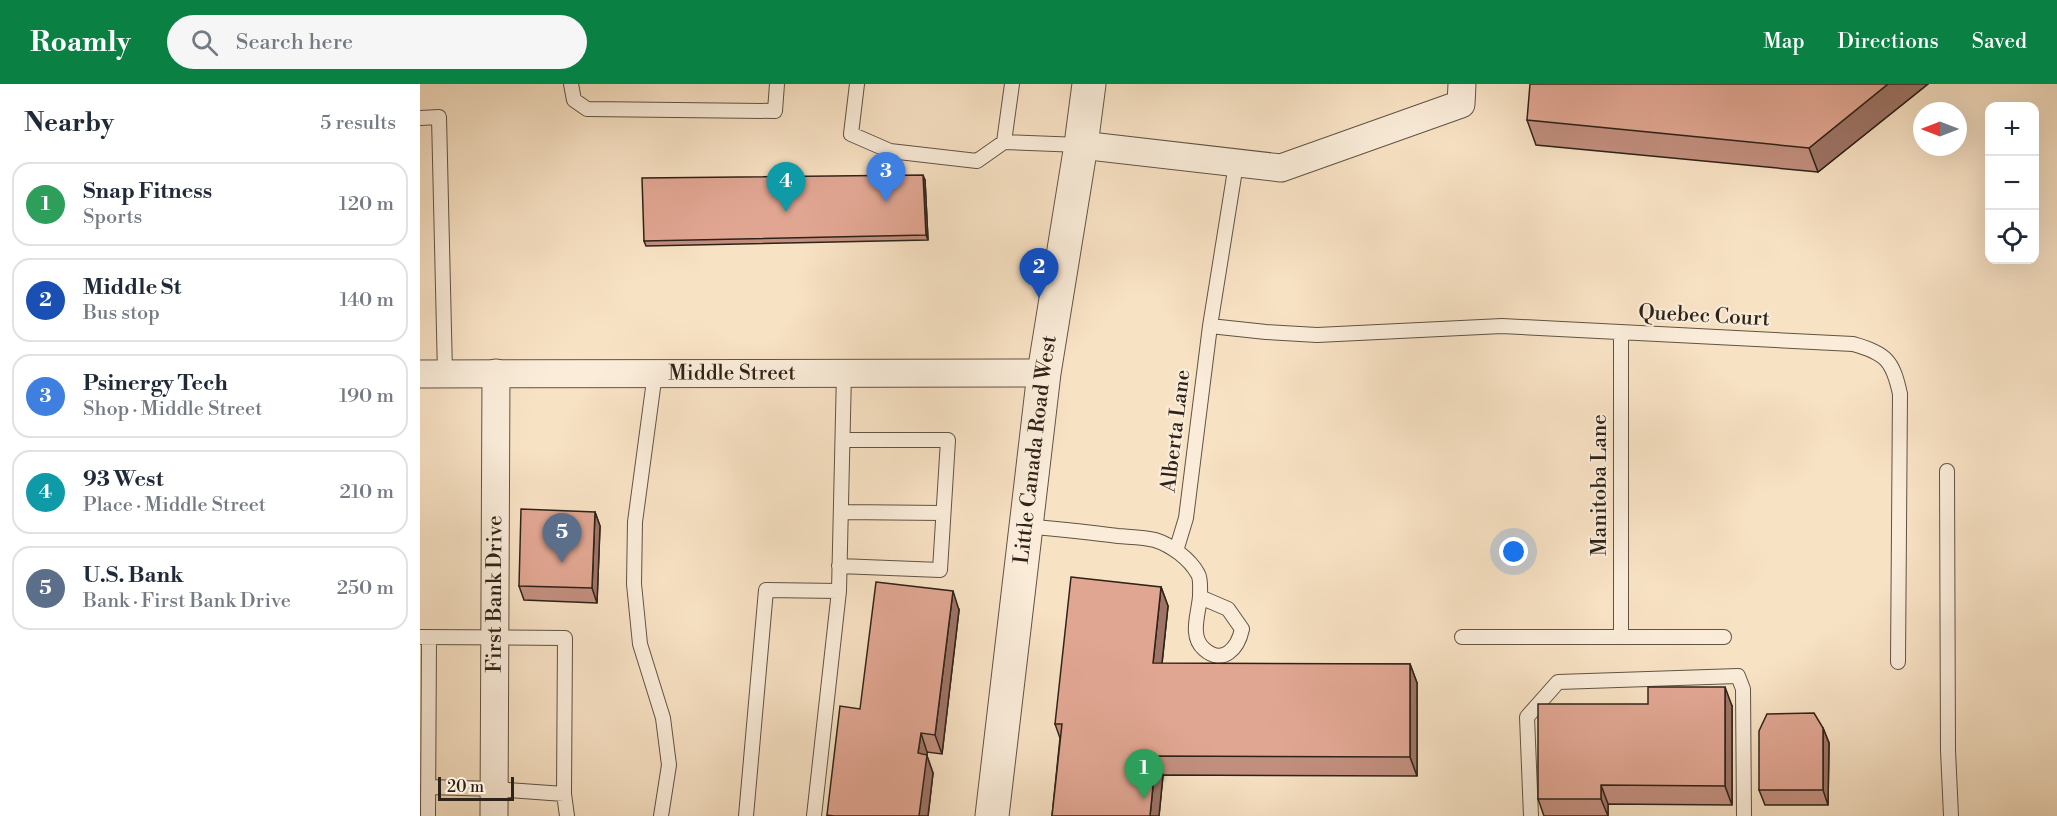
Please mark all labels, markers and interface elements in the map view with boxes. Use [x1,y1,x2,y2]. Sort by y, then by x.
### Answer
search box [167,15,587,69]
text: Roamly [30,25,131,60]
icon: search [188,26,221,59]
text: Search here [236,29,353,56]
text: Map [1763,29,1805,55]
text: Directions [1838,29,1939,55]
text: Saved [1972,29,2027,55]
north arrow [1913,102,1967,156]
map controls [1985,102,2039,264]
button: + [1985,102,2039,156]
text: Nearby [24,107,114,139]
text: 5 results [320,111,396,136]
pin: 3 [866,152,906,202]
button: − [1985,156,2039,210]
pin: 4 [766,162,806,212]
text: Snap Fitness [83,178,212,205]
text: 1 [41,192,50,217]
text: 120 m [339,192,394,217]
text: Sports [83,205,142,230]
button: locate [1985,210,2039,264]
pin: 2 [1020,248,1058,298]
text: Middle St [83,274,181,301]
text: 2 [39,288,52,313]
text: 140 m [339,288,394,313]
street label: Quebec Court [1638,300,1771,332]
text: Bus stop [83,301,160,326]
street label: Little Canada Road West [1009,333,1063,565]
street label: Middle Street [668,360,796,387]
street label: Alberta Lane [1155,368,1196,495]
text: Psinergy Tech [83,370,228,397]
text: 3 [39,384,52,409]
text: 190 m [339,384,394,409]
text: Shop · Middle Street [83,397,262,422]
street label: Manitoba Lane [1587,414,1613,556]
text: 93 West [83,466,164,493]
text: 4 [39,480,52,505]
text: 210 m [339,480,394,505]
text: Place · Middle Street [83,493,266,518]
pin: 5 [542,514,582,563]
street label: First Bank Drive [482,515,508,673]
your location [1499,537,1528,566]
text: U.S. Bank [83,562,184,589]
text: 5 [39,576,52,601]
text: 250 m [337,576,394,601]
text: Bank · First Bank Drive [83,589,291,614]
pin: 1 [1124,750,1164,799]
scale bar [438,774,514,802]
text: 20 m [447,777,484,797]

